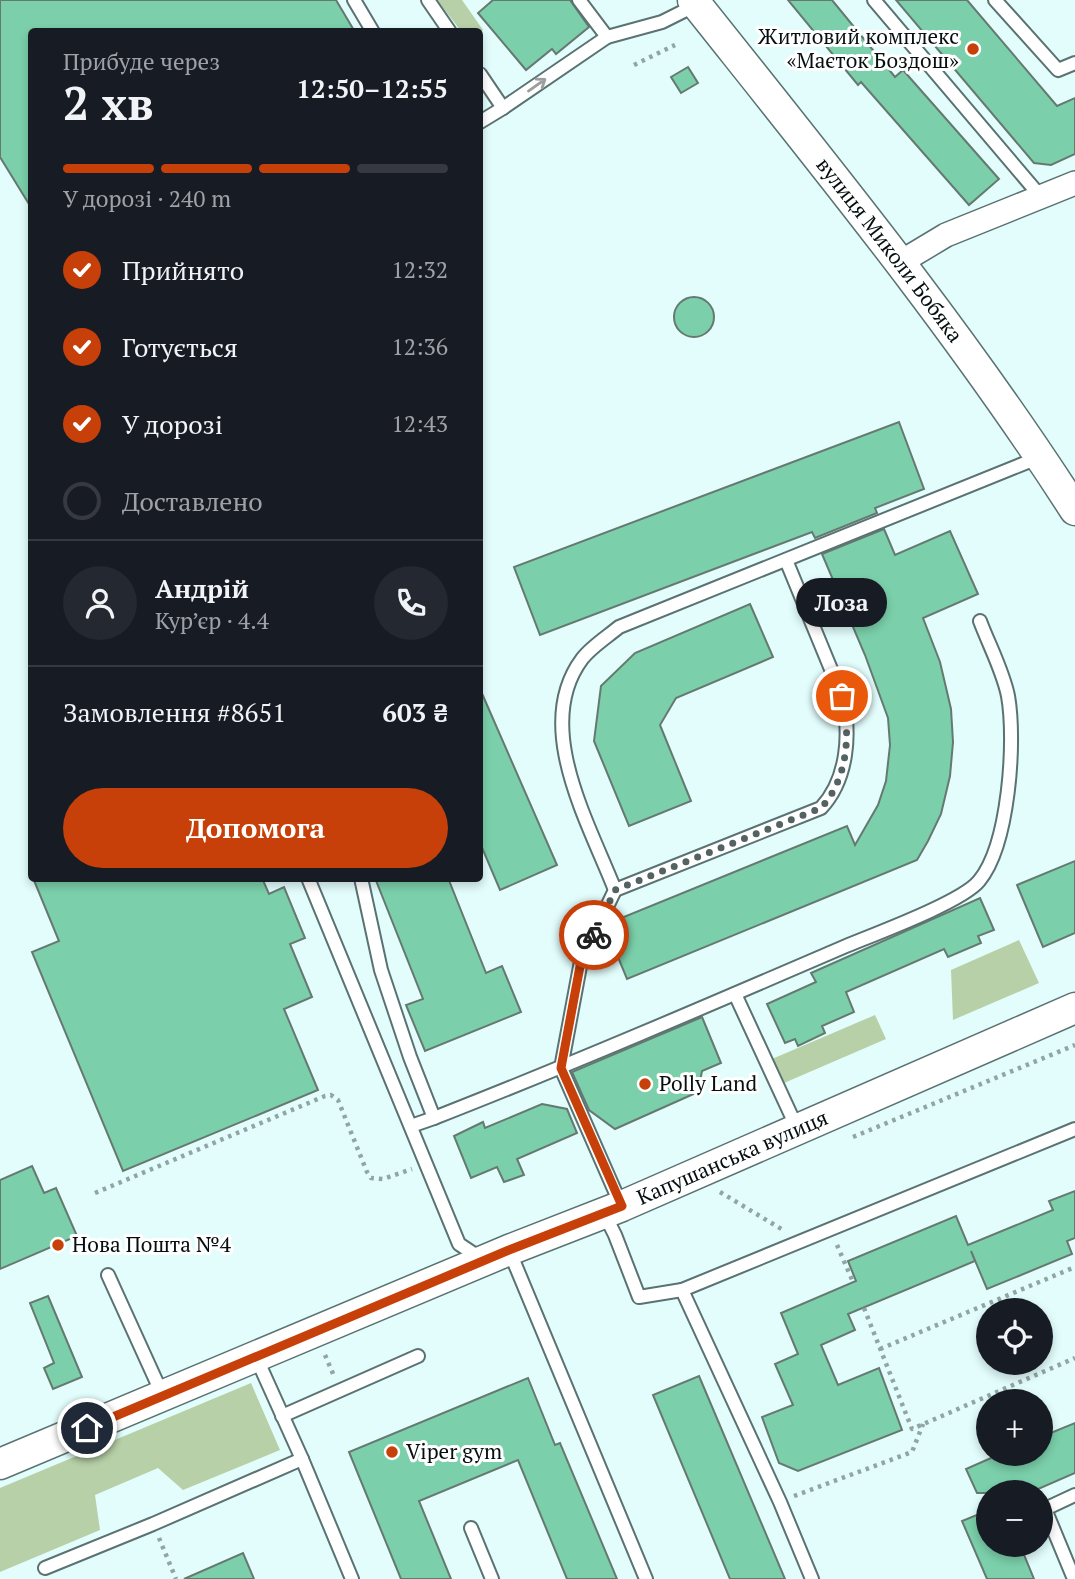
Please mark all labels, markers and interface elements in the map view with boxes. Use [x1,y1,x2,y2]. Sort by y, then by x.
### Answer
place label: Житловий комплекс «Маєток Боздош» [758,22,959,74]
marker: Житловий комплекс «Маєток Боздош» [965,41,981,57]
text: Прибуде через [63,46,220,77]
text: 12:50–12:55 [296,71,448,105]
text: 2 хв [63,72,154,133]
one-way arrow [527,78,546,92]
street label: вулиця Миколи Бобяка [810,151,970,348]
text: У дорозі · 240 m [63,183,231,214]
icon: check [63,251,101,289]
text: Прийнято [122,253,244,287]
text: 12:32 [391,254,448,285]
icon: check [63,328,101,366]
text: Готується [122,330,238,364]
text: 12:36 [391,331,448,362]
icon: check [63,405,101,443]
text: У дорозі [122,407,223,441]
text: 12:43 [391,408,448,439]
text: Доставлено [122,484,263,518]
button: person [63,566,137,640]
button: phone [374,566,448,640]
text: Андрій [155,571,249,605]
callout: Лоза [796,577,888,626]
text: Лоза [814,587,869,618]
text: Кур’єр · 4.4 [155,605,269,636]
pin [812,666,872,726]
icon: bag [823,677,861,715]
text: Замовлення #8651 [63,695,286,729]
text: 603 ₴ [382,695,448,729]
button: Допомога [63,788,448,868]
courier [559,900,629,970]
icon: bike [575,916,613,954]
place label: Polly Land [659,1069,757,1097]
marker: Polly Land [637,1076,653,1092]
street label: Капушанська вулиця [632,1103,832,1211]
place label: Нова Пошта №4 [72,1230,232,1258]
marker: Нова Пошта №4 [50,1237,66,1253]
map controls [976,1298,1053,1557]
button: locate [976,1298,1053,1375]
button: + [976,1389,1053,1466]
pin [57,1398,117,1458]
icon: home [68,1409,106,1447]
place label: Viper gym [406,1437,502,1465]
marker: Viper gym [384,1444,400,1460]
button: − [976,1480,1053,1557]

